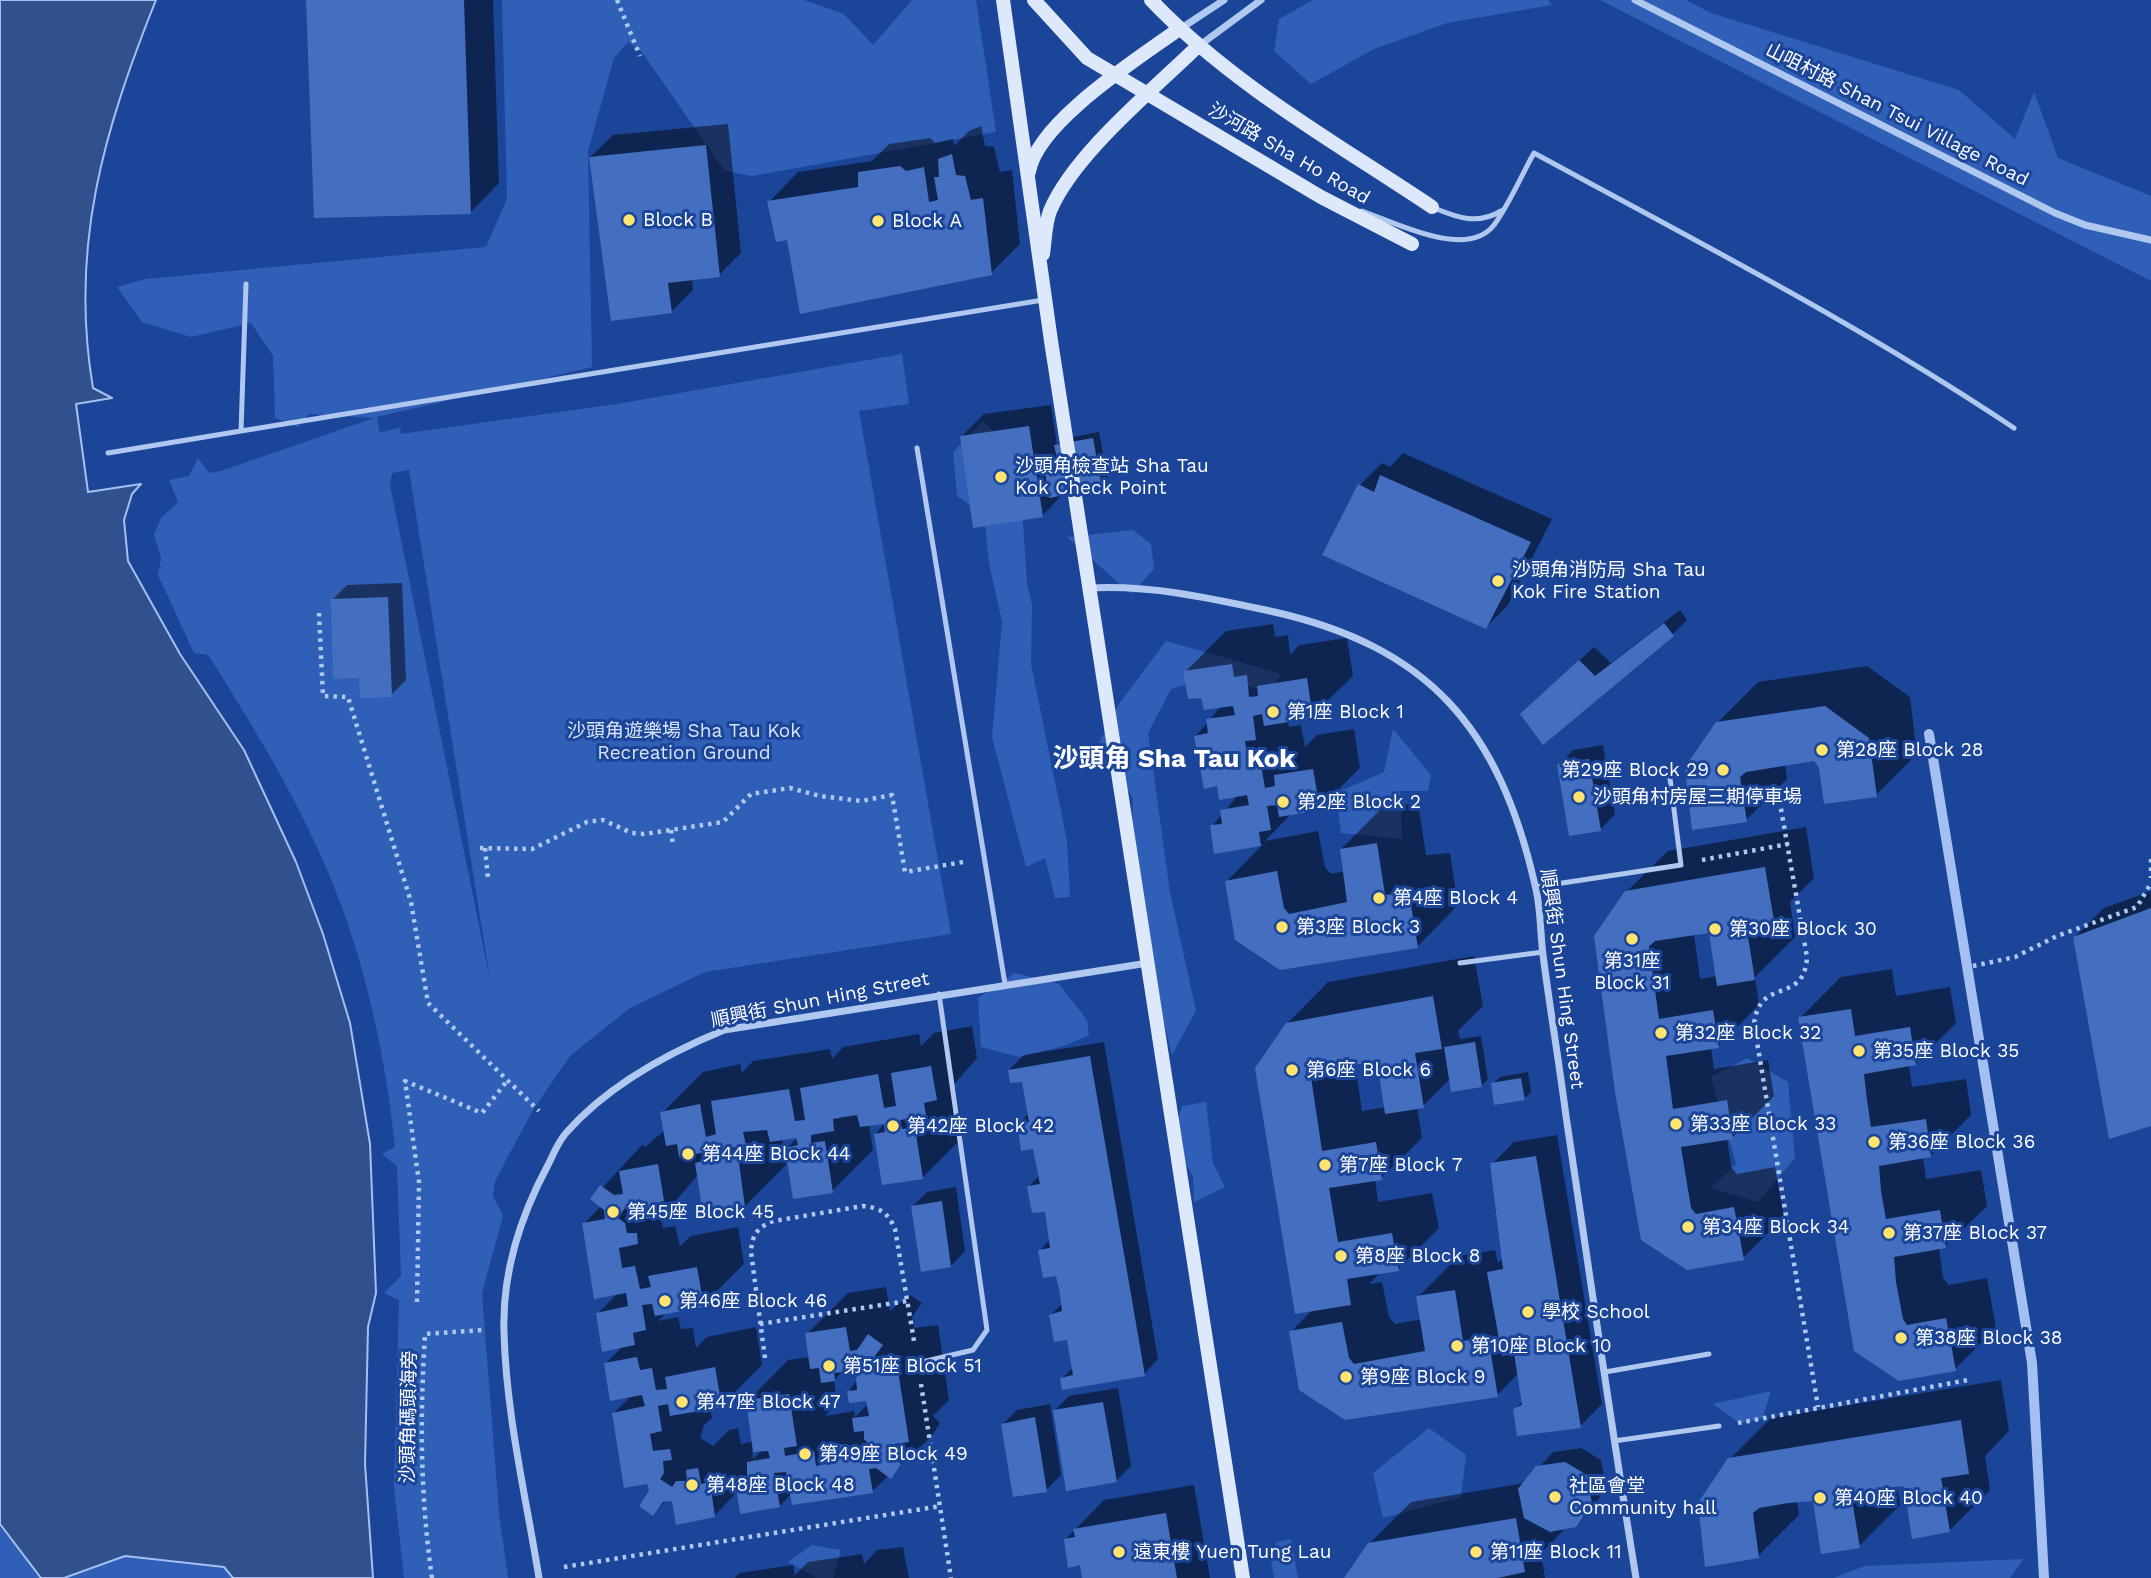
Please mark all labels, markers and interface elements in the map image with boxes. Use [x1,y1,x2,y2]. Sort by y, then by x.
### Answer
street label: 山咀村路 Shan Tsui Village Road [1762,39,2032,191]
street label: 沙河路 Sha Ho Road [1204,98,1374,210]
place label: Block B [643,209,713,231]
place label: Block A [892,210,962,232]
marker: Block B [621,212,637,228]
marker: Block A [870,213,886,229]
place label: 沙頭角檢查站 Sha Tau Kok Check Point [1015,455,1209,499]
marker: 沙頭角檢查站 Sha Tau Kok Check Point [993,469,1009,485]
place label: 沙頭角消防局 Sha Tau Kok Fire Station [1512,559,1706,603]
marker: 沙頭角消防局 Sha Tau Kok Fire Station [1490,573,1506,589]
place label: 第1座 Block 1 [1287,701,1404,723]
marker: 第1座 Block 1 [1265,704,1281,720]
park label: 沙頭角遊樂場 Sha Tau Kok Recreation Ground [567,720,801,764]
place label: 第28座 Block 28 [1836,739,1984,761]
marker: 第28座 Block 28 [1814,742,1830,758]
district label: 沙頭角 Sha Tau Kok [1053,743,1295,775]
place label: 第29座 Block 29 [1561,759,1709,781]
marker: 第29座 Block 29 [1715,762,1731,778]
place label: 沙頭角村房屋三期停車場 [1593,786,1802,808]
marker: 沙頭角村房屋三期停車場 [1571,789,1587,805]
place label: 第2座 Block 2 [1297,791,1421,813]
marker: 第2座 Block 2 [1275,794,1291,810]
street label: 順興街 Shun Hing Street [1535,868,1589,1090]
place label: 第4座 Block 4 [1393,887,1518,909]
marker: 第4座 Block 4 [1371,890,1387,906]
place label: 第3座 Block 3 [1296,916,1420,938]
place label: 第30座 Block 30 [1729,918,1877,940]
marker: 第3座 Block 3 [1274,919,1290,935]
marker: 第30座 Block 30 [1707,921,1723,937]
marker: 第31座 Block 31 [1624,931,1640,947]
place label: 第31座 Block 31 [1594,950,1670,994]
street label: 順興街 Shun Hing Street [709,968,931,1032]
place label: 第32座 Block 32 [1675,1022,1821,1044]
marker: 第32座 Block 32 [1653,1025,1669,1041]
place label: 第35座 Block 35 [1873,1040,2019,1062]
marker: 第35座 Block 35 [1851,1043,1867,1059]
place label: 第6座 Block 6 [1306,1059,1431,1081]
marker: 第6座 Block 6 [1284,1062,1300,1078]
place label: 第33座 Block 33 [1690,1113,1836,1135]
place label: 第42座 Block 42 [907,1115,1054,1137]
marker: 第33座 Block 33 [1668,1116,1684,1132]
marker: 第42座 Block 42 [885,1118,901,1134]
place label: 第36座 Block 36 [1888,1131,2035,1153]
marker: 第36座 Block 36 [1866,1134,1882,1150]
place label: 第44座 Block 44 [702,1143,850,1165]
marker: 第44座 Block 44 [680,1146,696,1162]
place label: 第7座 Block 7 [1339,1154,1462,1176]
marker: 第7座 Block 7 [1317,1157,1333,1173]
place label: 第45座 Block 45 [627,1201,774,1223]
marker: 第45座 Block 45 [605,1204,621,1220]
place label: 第34座 Block 34 [1702,1216,1849,1238]
marker: 第34座 Block 34 [1680,1219,1696,1235]
place label: 第37座 Block 37 [1903,1222,2047,1244]
marker: 第37座 Block 37 [1881,1225,1897,1241]
place label: 第8座 Block 8 [1355,1245,1480,1267]
marker: 第8座 Block 8 [1333,1248,1349,1264]
place label: 第46座 Block 46 [679,1290,827,1312]
marker: 第46座 Block 46 [657,1293,673,1309]
place label: 學校 School [1542,1301,1650,1323]
marker: 學校 School [1520,1304,1536,1320]
place label: 第38座 Block 38 [1915,1327,2063,1349]
marker: 第38座 Block 38 [1893,1330,1909,1346]
place label: 第10座 Block 10 [1471,1335,1611,1357]
marker: 第10座 Block 10 [1449,1338,1465,1354]
street label: 沙頭角碼頭海旁 [396,1350,422,1484]
place label: 第51座 Block 51 [843,1355,982,1377]
marker: 第51座 Block 51 [821,1358,837,1374]
place label: 第9座 Block 9 [1360,1366,1485,1388]
marker: 第9座 Block 9 [1338,1369,1354,1385]
place label: 第47座 Block 47 [696,1391,841,1413]
marker: 第47座 Block 47 [674,1394,690,1410]
place label: 第49座 Block 49 [819,1443,968,1465]
marker: 第49座 Block 49 [797,1446,813,1462]
place label: 第48座 Block 48 [706,1474,855,1496]
place label: 社區會堂 Community hall [1569,1475,1717,1519]
marker: 第48座 Block 48 [684,1477,700,1493]
place label: 第40座 Block 40 [1834,1487,1983,1509]
marker: 社區會堂 Community hall [1547,1489,1563,1505]
marker: 第40座 Block 40 [1812,1490,1828,1506]
place label: 遠東樓 Yuen Tung Lau [1133,1541,1331,1563]
place label: 第11座 Block 11 [1490,1541,1622,1563]
marker: 遠東樓 Yuen Tung Lau [1111,1544,1127,1560]
marker: 第11座 Block 11 [1468,1544,1484,1560]

